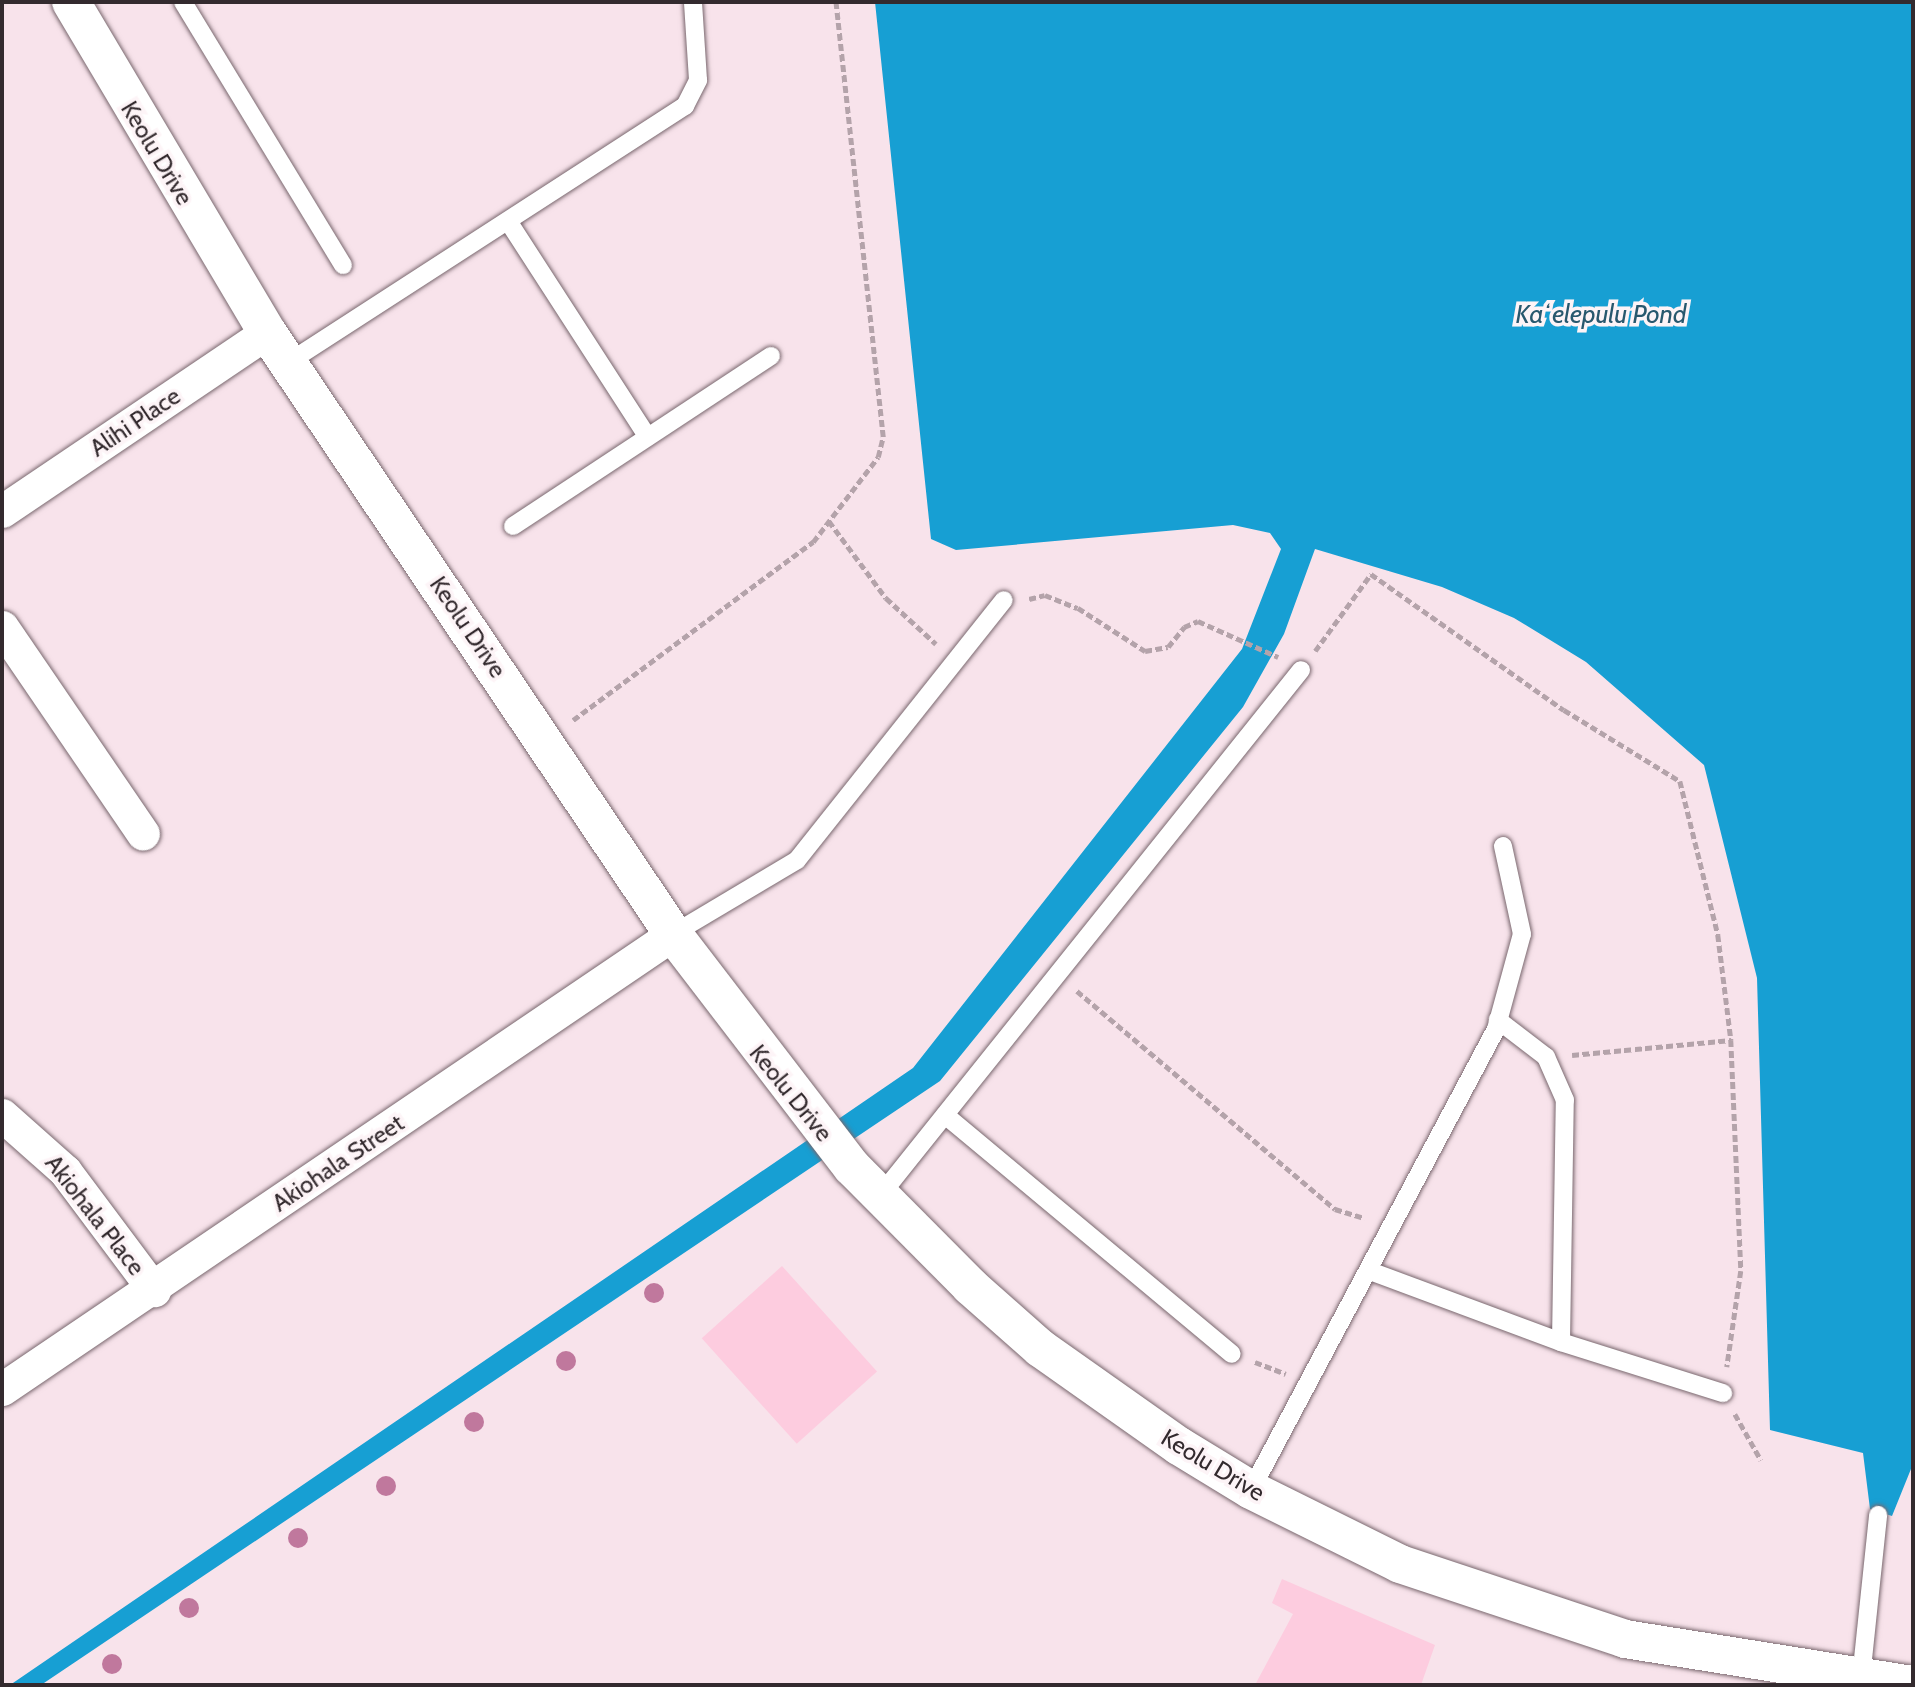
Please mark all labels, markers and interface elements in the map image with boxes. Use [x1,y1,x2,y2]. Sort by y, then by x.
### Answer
street label: Keolu Drive [115,96,199,210]
water label: Kaʻelepulu Pond [1516,299,1686,331]
street label: Alihi Place [84,381,186,463]
street label: Keolu Drive [424,571,512,683]
street label: Keolu Drive [743,1039,839,1147]
street label: Akiohala Street [267,1108,409,1218]
street label: Akiohala Place [39,1149,151,1281]
street label: Keolu Drive [1156,1423,1270,1507]

